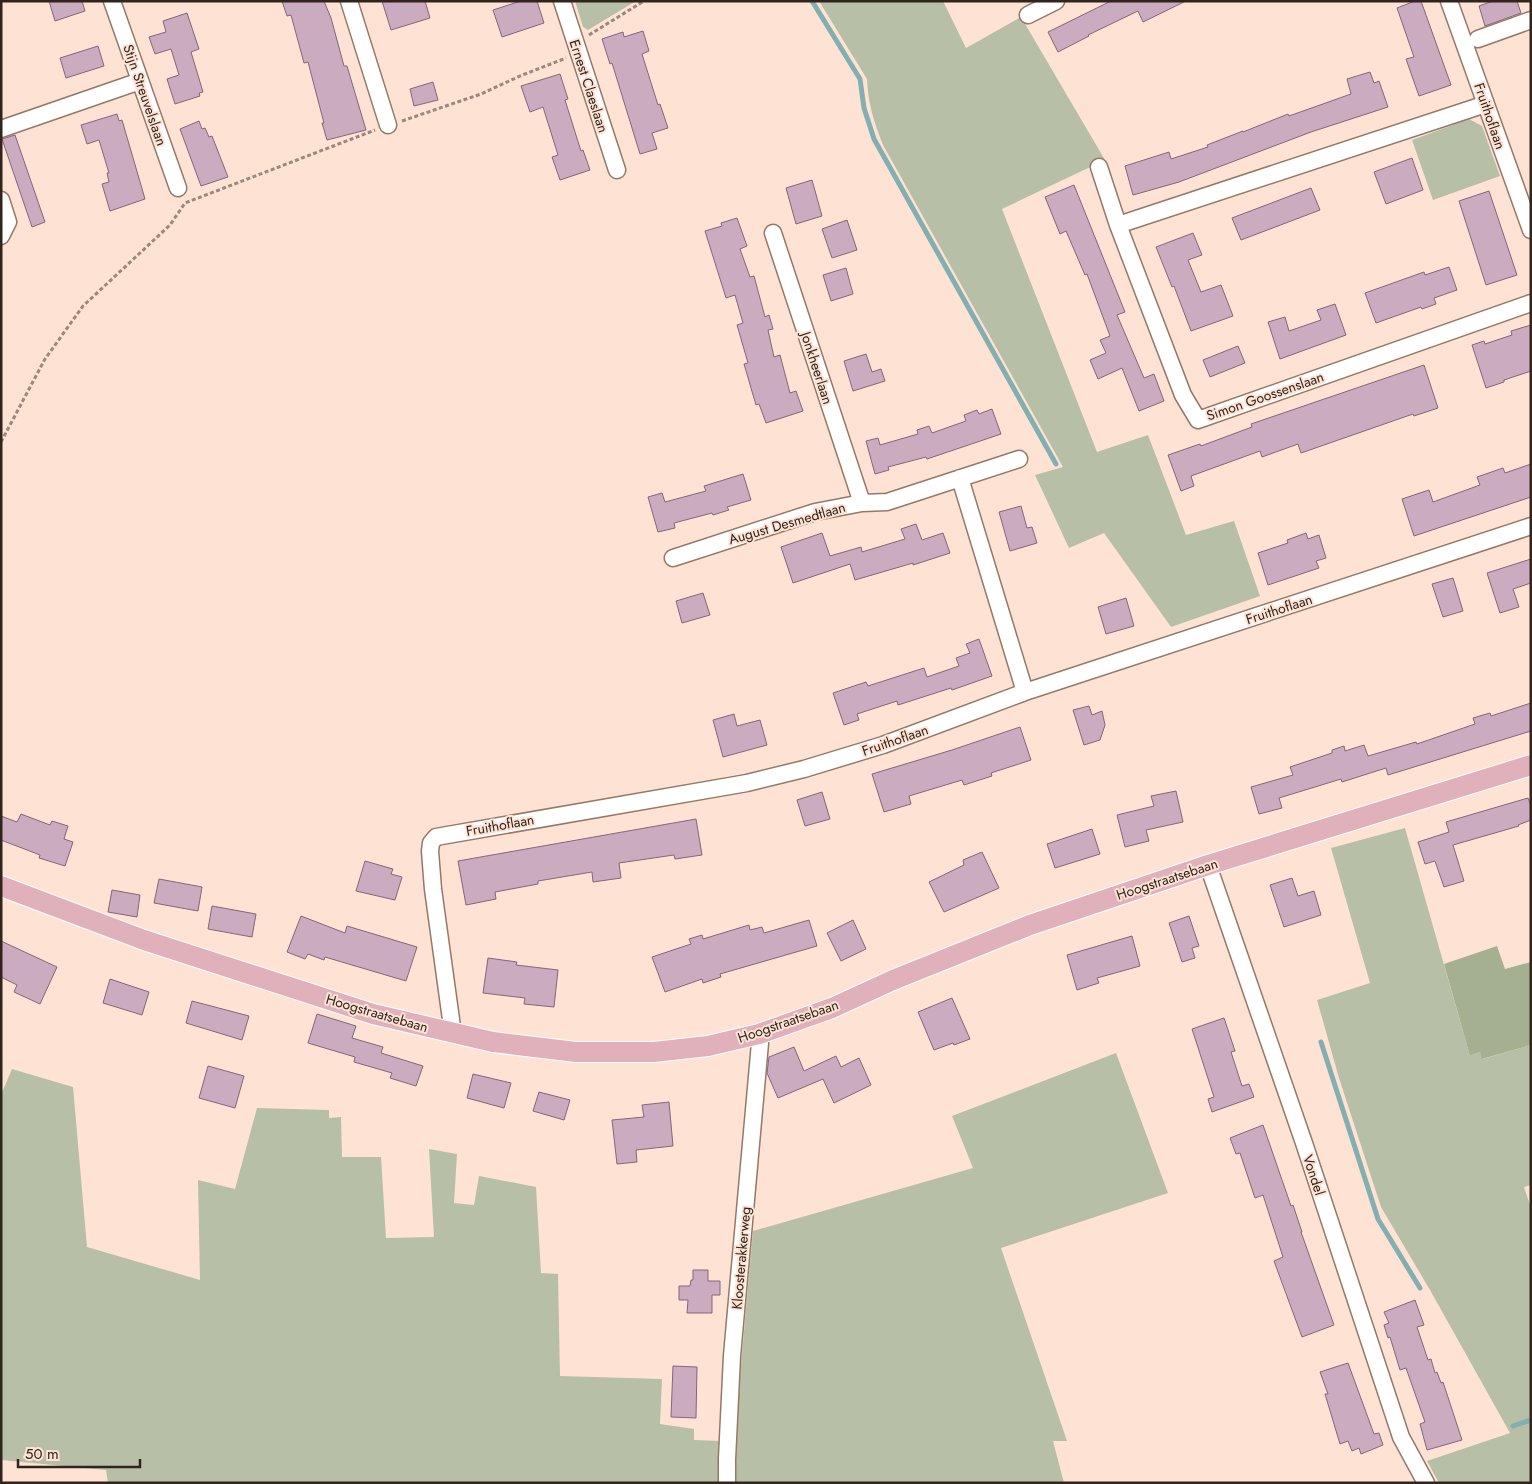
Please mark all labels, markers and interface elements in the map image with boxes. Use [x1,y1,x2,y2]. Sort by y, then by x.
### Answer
street label: Ernest Claeslaan [565,37,613,135]
street label: Stijn Streuvelslaan [118,42,172,148]
street label: Fruithoflaan [1469,80,1511,152]
street label: Jonkheerlaan [795,327,838,407]
street label: Simon Goossenslaan [1204,367,1326,425]
street label: August Desmedtlaan [726,497,848,549]
street label: Fruithoflaan [1243,589,1315,629]
street label: Fruithoflaan [859,719,931,761]
street label: Fruithoflaan [464,809,536,841]
street label: Hoogstraatsebaan [1114,853,1220,905]
street label: Hoogstraatsebaan [324,989,430,1037]
street label: Hoogstraatsebaan [735,994,841,1048]
street label: Vondel [1298,1152,1330,1198]
street label: Kloosterakkerweg [727,1206,755,1310]
scale bar [18,1436,140,1468]
text: 50 m [25,1443,59,1465]

